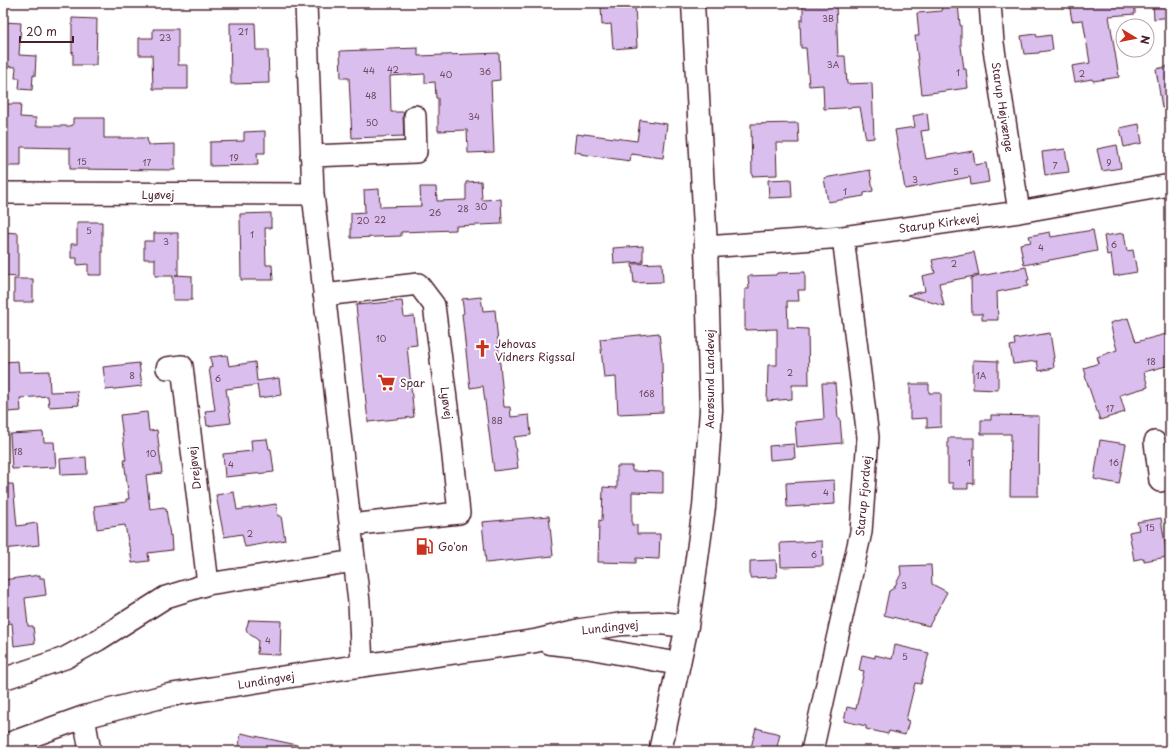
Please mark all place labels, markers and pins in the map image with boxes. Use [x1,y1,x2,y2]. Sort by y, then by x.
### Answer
place label: Jehovas Vidners Rigssal [495,335,575,365]
church icon: Jehovas Vidners Rigssal [472,339,492,359]
supermarket icon: Spar [377,372,397,392]
place label: Spar [400,374,425,391]
fuel station icon: Go'on [415,536,435,556]
place label: Go'on [438,538,468,555]

